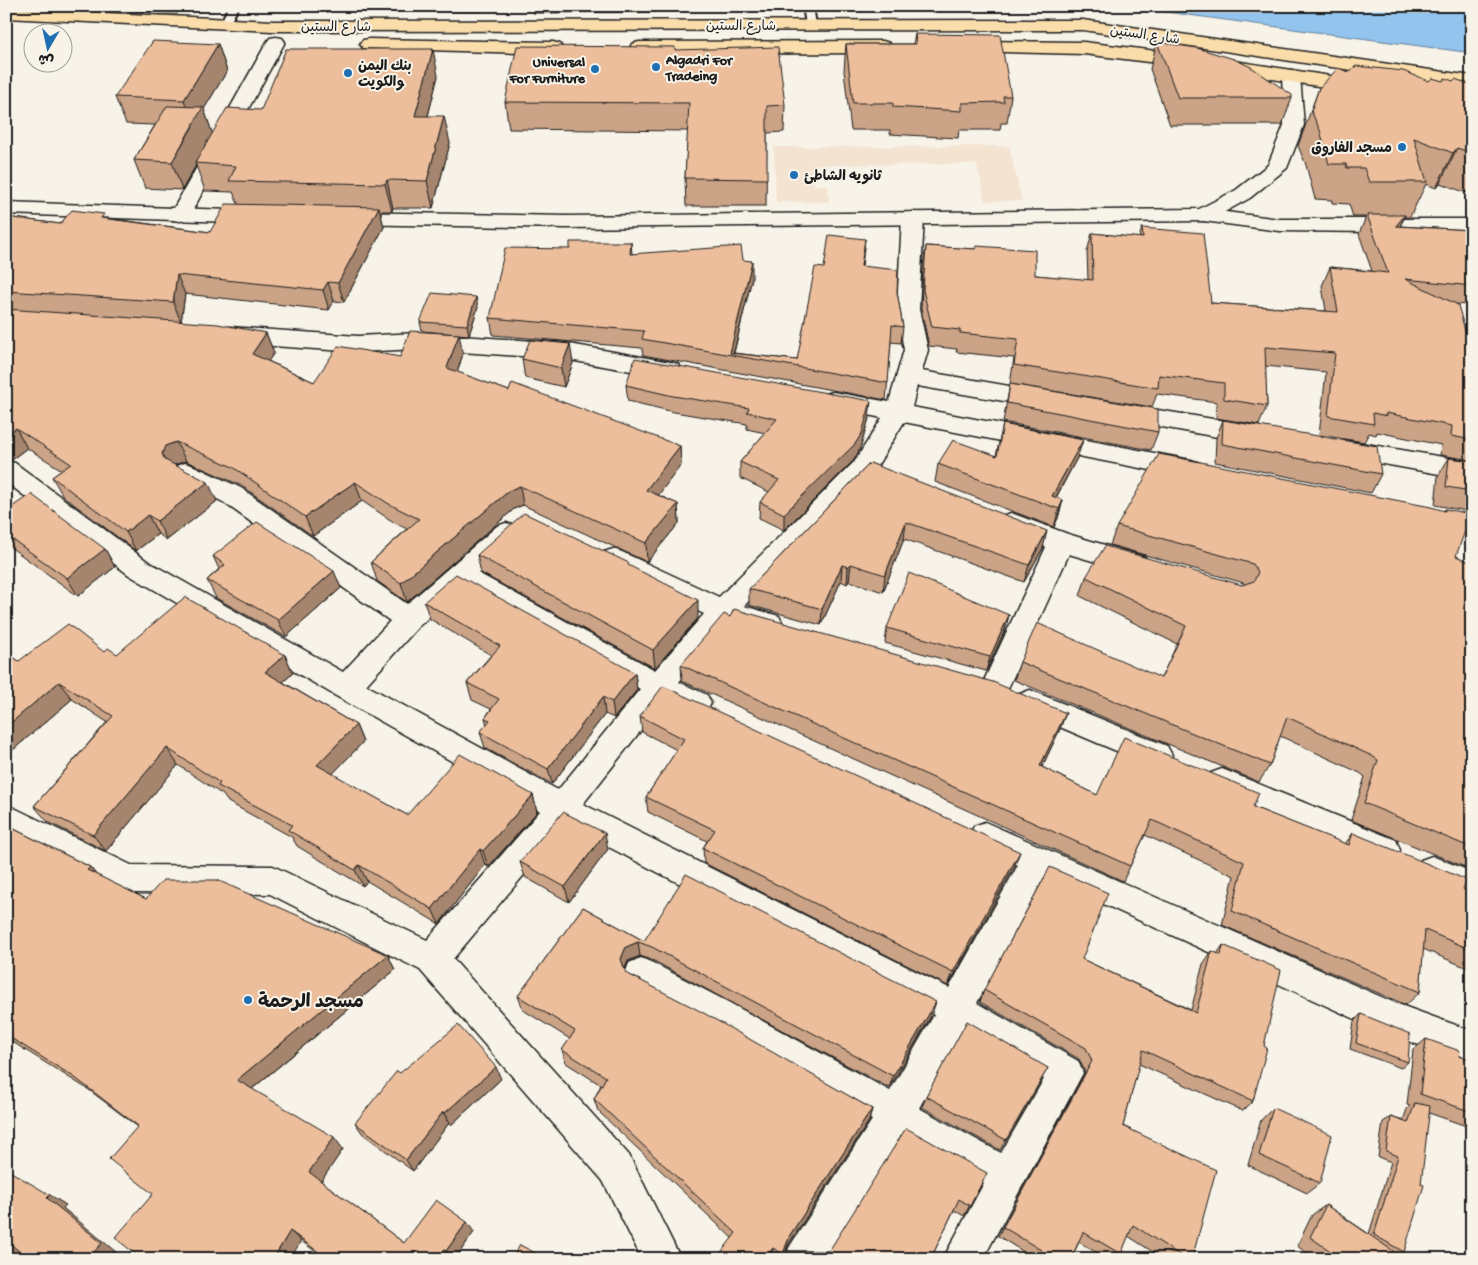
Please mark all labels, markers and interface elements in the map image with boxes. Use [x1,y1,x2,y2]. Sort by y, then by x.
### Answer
street label: شارع الستين [706,19,776,36]
street label: شارع الستين [301,20,371,37]
north arrow [22,22,72,72]
street label: شارع الستين [1109,23,1181,50]
text: ش [37,49,55,68]
place label: Algadri For Tradeing [665,53,734,86]
place label: Universal For Furniture [508,55,586,88]
place label: بنك اليمن والكويت [358,59,412,92]
marker: Algadri For Tradeing [650,61,662,73]
marker: Universal For Furniture [589,63,601,75]
marker: بنك اليمن والكويت [342,67,354,79]
place label: مسجد الفاروق [1311,141,1392,158]
marker: مسجد الفاروق [1396,141,1408,153]
marker: ثانويه الشاطئ [788,169,800,181]
place label: ثانويه الشاطئ [804,169,882,186]
place label: مسجد الرحمة [258,991,364,1015]
marker: مسجد الرحمة [242,994,254,1006]

